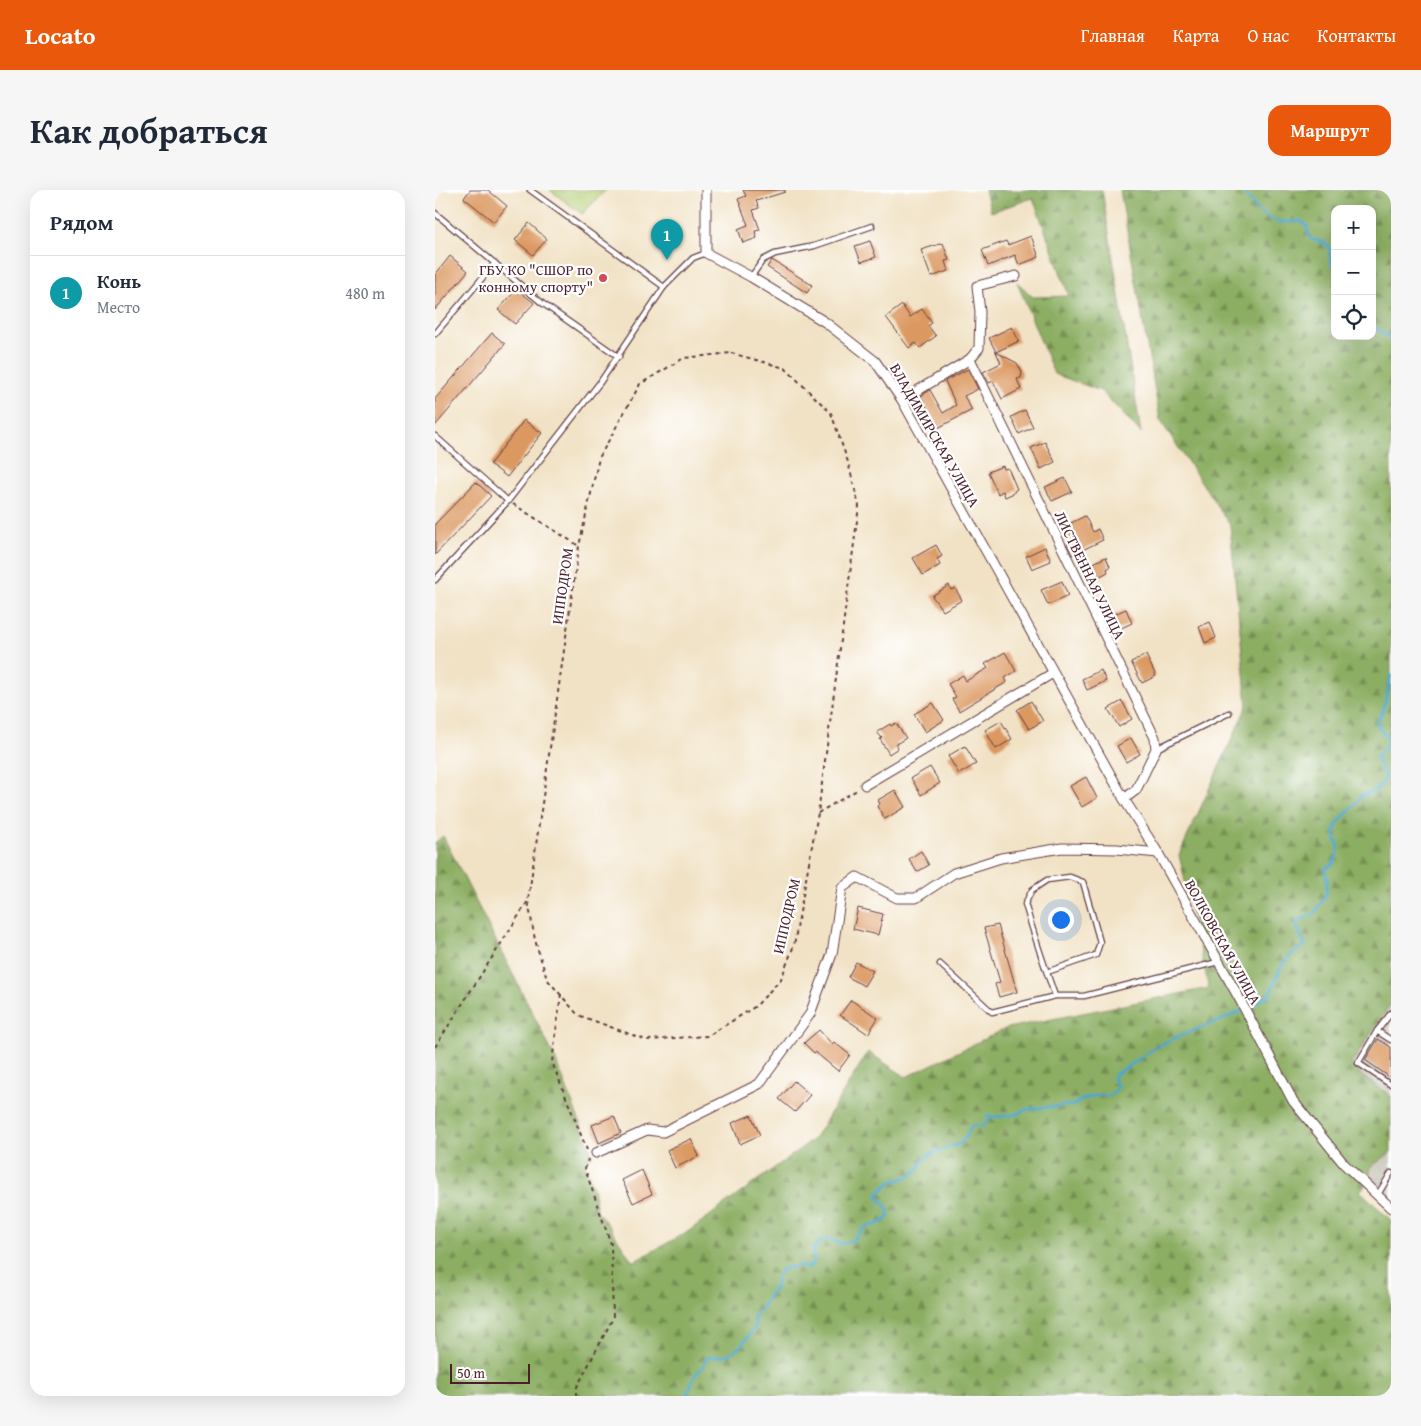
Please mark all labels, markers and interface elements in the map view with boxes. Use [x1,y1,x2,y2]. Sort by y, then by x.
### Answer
text: Locato [25,18,96,53]
text: Главная [1081,22,1145,49]
text: Карта [1173,22,1219,49]
text: О нас [1247,22,1289,49]
text: Контакты [1317,22,1396,49]
text: Как добраться [30,105,268,156]
button: Маршрут [1268,105,1391,156]
map controls [1331,205,1376,340]
button: + [1331,205,1376,250]
text: Рядом [50,207,113,238]
pin: 1 [651,219,683,260]
button: − [1331,250,1376,295]
place label: ГБУ КО "СШОР по конному спорту" [478,259,593,297]
text: Конь [97,267,141,295]
marker: ГБУ КО "СШОР по конному спорту" [597,272,609,284]
text: 1 [62,281,70,305]
text: 480 m [345,281,385,305]
text: Место [97,295,140,319]
button: locate [1331,295,1376,340]
street label: ВЛАДИМИРСКАЯ УЛИЦА [885,359,985,511]
street label: ЛИСТВЕННАЯ УЛИЦА [1050,507,1130,643]
street label: ИППОДРОМ [546,546,578,626]
street label: ИППОДРОМ [767,876,805,956]
street label: ВОЛКОВСКАЯ УЛИЦА [1180,876,1266,1008]
your location [1048,907,1074,933]
scale bar [450,1361,530,1384]
text: 50 m [457,1363,485,1383]

